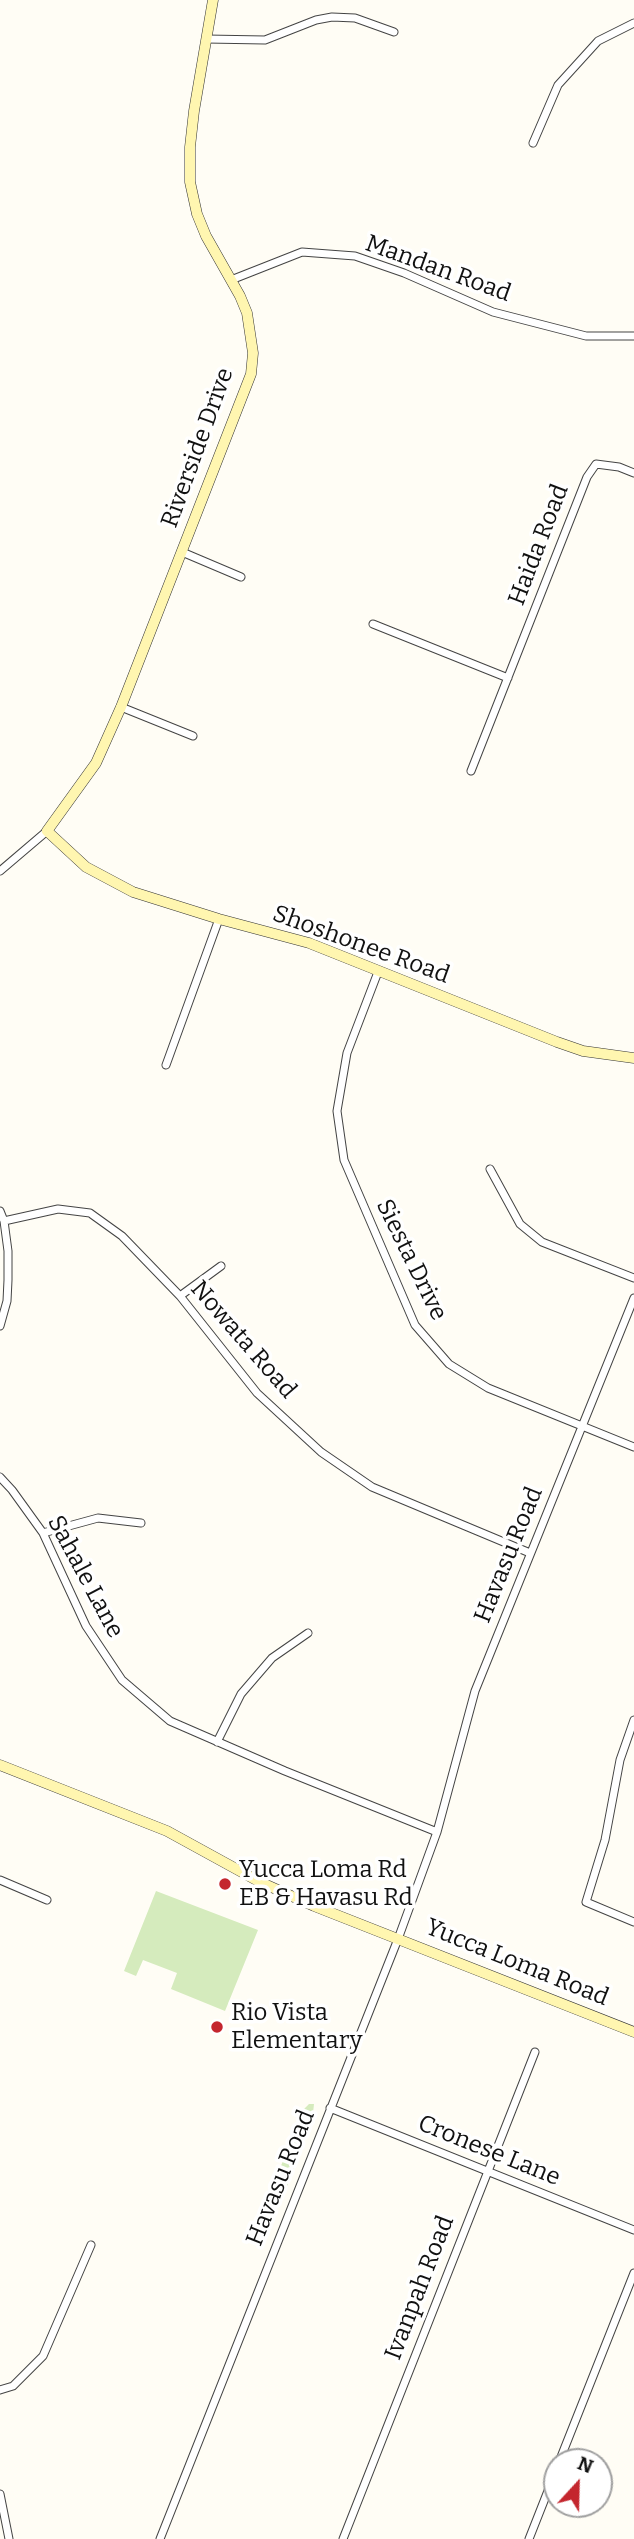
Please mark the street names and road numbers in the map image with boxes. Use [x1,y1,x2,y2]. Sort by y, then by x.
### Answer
street label: Mandan Road [361,229,515,309]
street label: Riverside Drive [156,364,240,532]
street label: Haida Road [503,480,575,610]
street label: Shoshonee Road [269,900,453,990]
street label: Siesta Drive [369,1195,453,1325]
street label: Nowata Road [184,1275,302,1405]
street label: Havasu Road [469,1483,549,1627]
street label: Sahale Lane [41,1511,129,1643]
street label: Yucca Loma Road [421,1913,613,2013]
street label: Havasu Road [241,2106,321,2250]
street label: Cronese Lane [414,2109,564,2193]
street label: Ivanpah Road [379,2212,461,2364]

